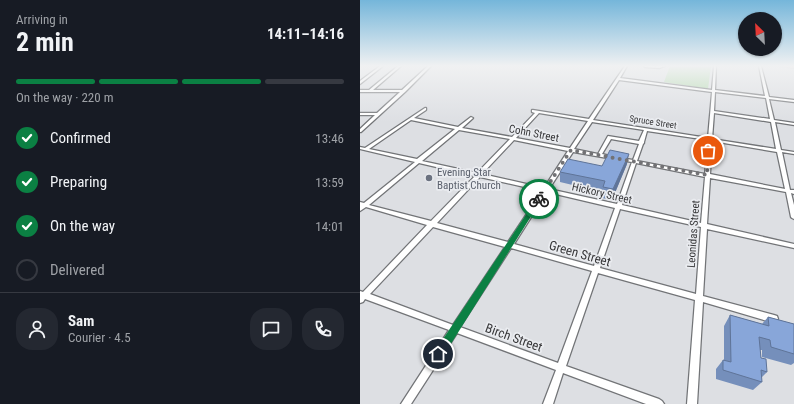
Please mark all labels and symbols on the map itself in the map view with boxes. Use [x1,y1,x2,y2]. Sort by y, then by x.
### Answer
north arrow [738,12,782,56]
street label: Spruce Street [629,113,678,131]
street label: Cohn Street [508,122,560,145]
pin [691,134,725,168]
place label: Evening Star Baptist Church [437,166,501,192]
marker: Evening Star Baptist Church [424,173,434,183]
courier [519,179,559,219]
street label: Hickory Street [571,180,633,207]
street label: Leonidas Street [685,200,702,268]
street label: Green Street [547,238,613,269]
street label: Birch Street [483,320,545,355]
pin [421,337,455,371]

